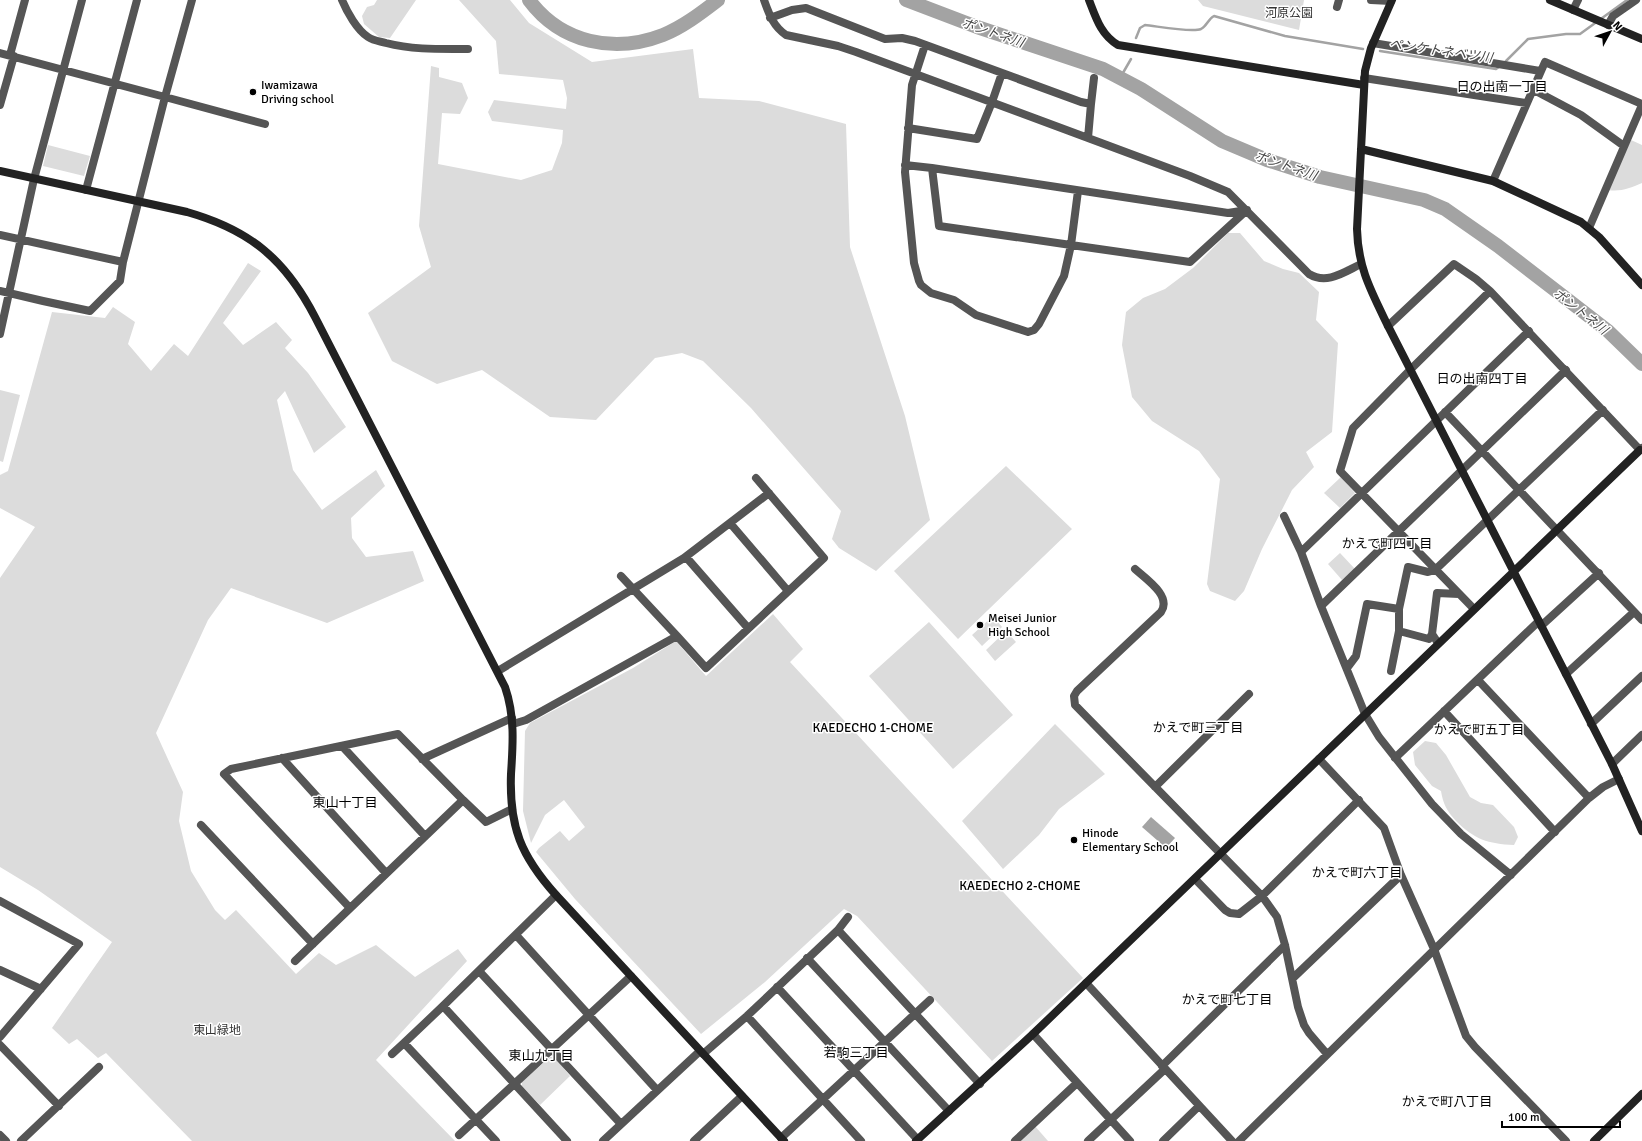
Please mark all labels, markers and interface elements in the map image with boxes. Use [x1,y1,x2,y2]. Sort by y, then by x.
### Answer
park label: 河原公園 [1265,6,1313,21]
north arrow [1590,12,1630,52]
water label: ポントネ川 [959,15,1028,52]
text: N [1610,19,1625,33]
water label: ペンケトネベツ川 [1388,36,1495,66]
place label: Iwamizawa Driving school [261,78,335,107]
district label: 日の出南一丁目 [1456,79,1548,95]
marker: Iwamizawa Driving school [248,87,258,97]
water label: ポントネ川 [1252,148,1321,185]
water label: ポントネ川 [1550,285,1612,339]
district label: 日の出南四丁目 [1436,371,1528,387]
district label: かえで町四丁目 [1342,536,1432,552]
place label: Meisei Junior High School [988,611,1057,640]
marker: Meisei Junior High School [975,620,985,630]
district label: KAEDECHO 1-CHOME [813,720,933,736]
district label: かえで町三丁目 [1153,720,1243,736]
district label: かえで町五丁目 [1434,722,1524,738]
district label: 東山十丁目 [312,795,378,811]
place label: Hinode Elementary School [1082,826,1179,855]
marker: Hinode Elementary School [1069,835,1079,845]
district label: かえで町六丁目 [1312,865,1402,881]
district label: KAEDECHO 2-CHOME [959,878,1081,894]
district label: かえで町七丁目 [1182,992,1272,1008]
park label: 東山緑地 [193,1023,241,1038]
district label: 若駒三丁目 [823,1045,889,1061]
district label: 東山九丁目 [508,1048,574,1064]
district label: かえで町八丁目 [1402,1094,1492,1110]
scale bar [1502,1103,1620,1129]
text: 100 m [1508,1110,1540,1125]

